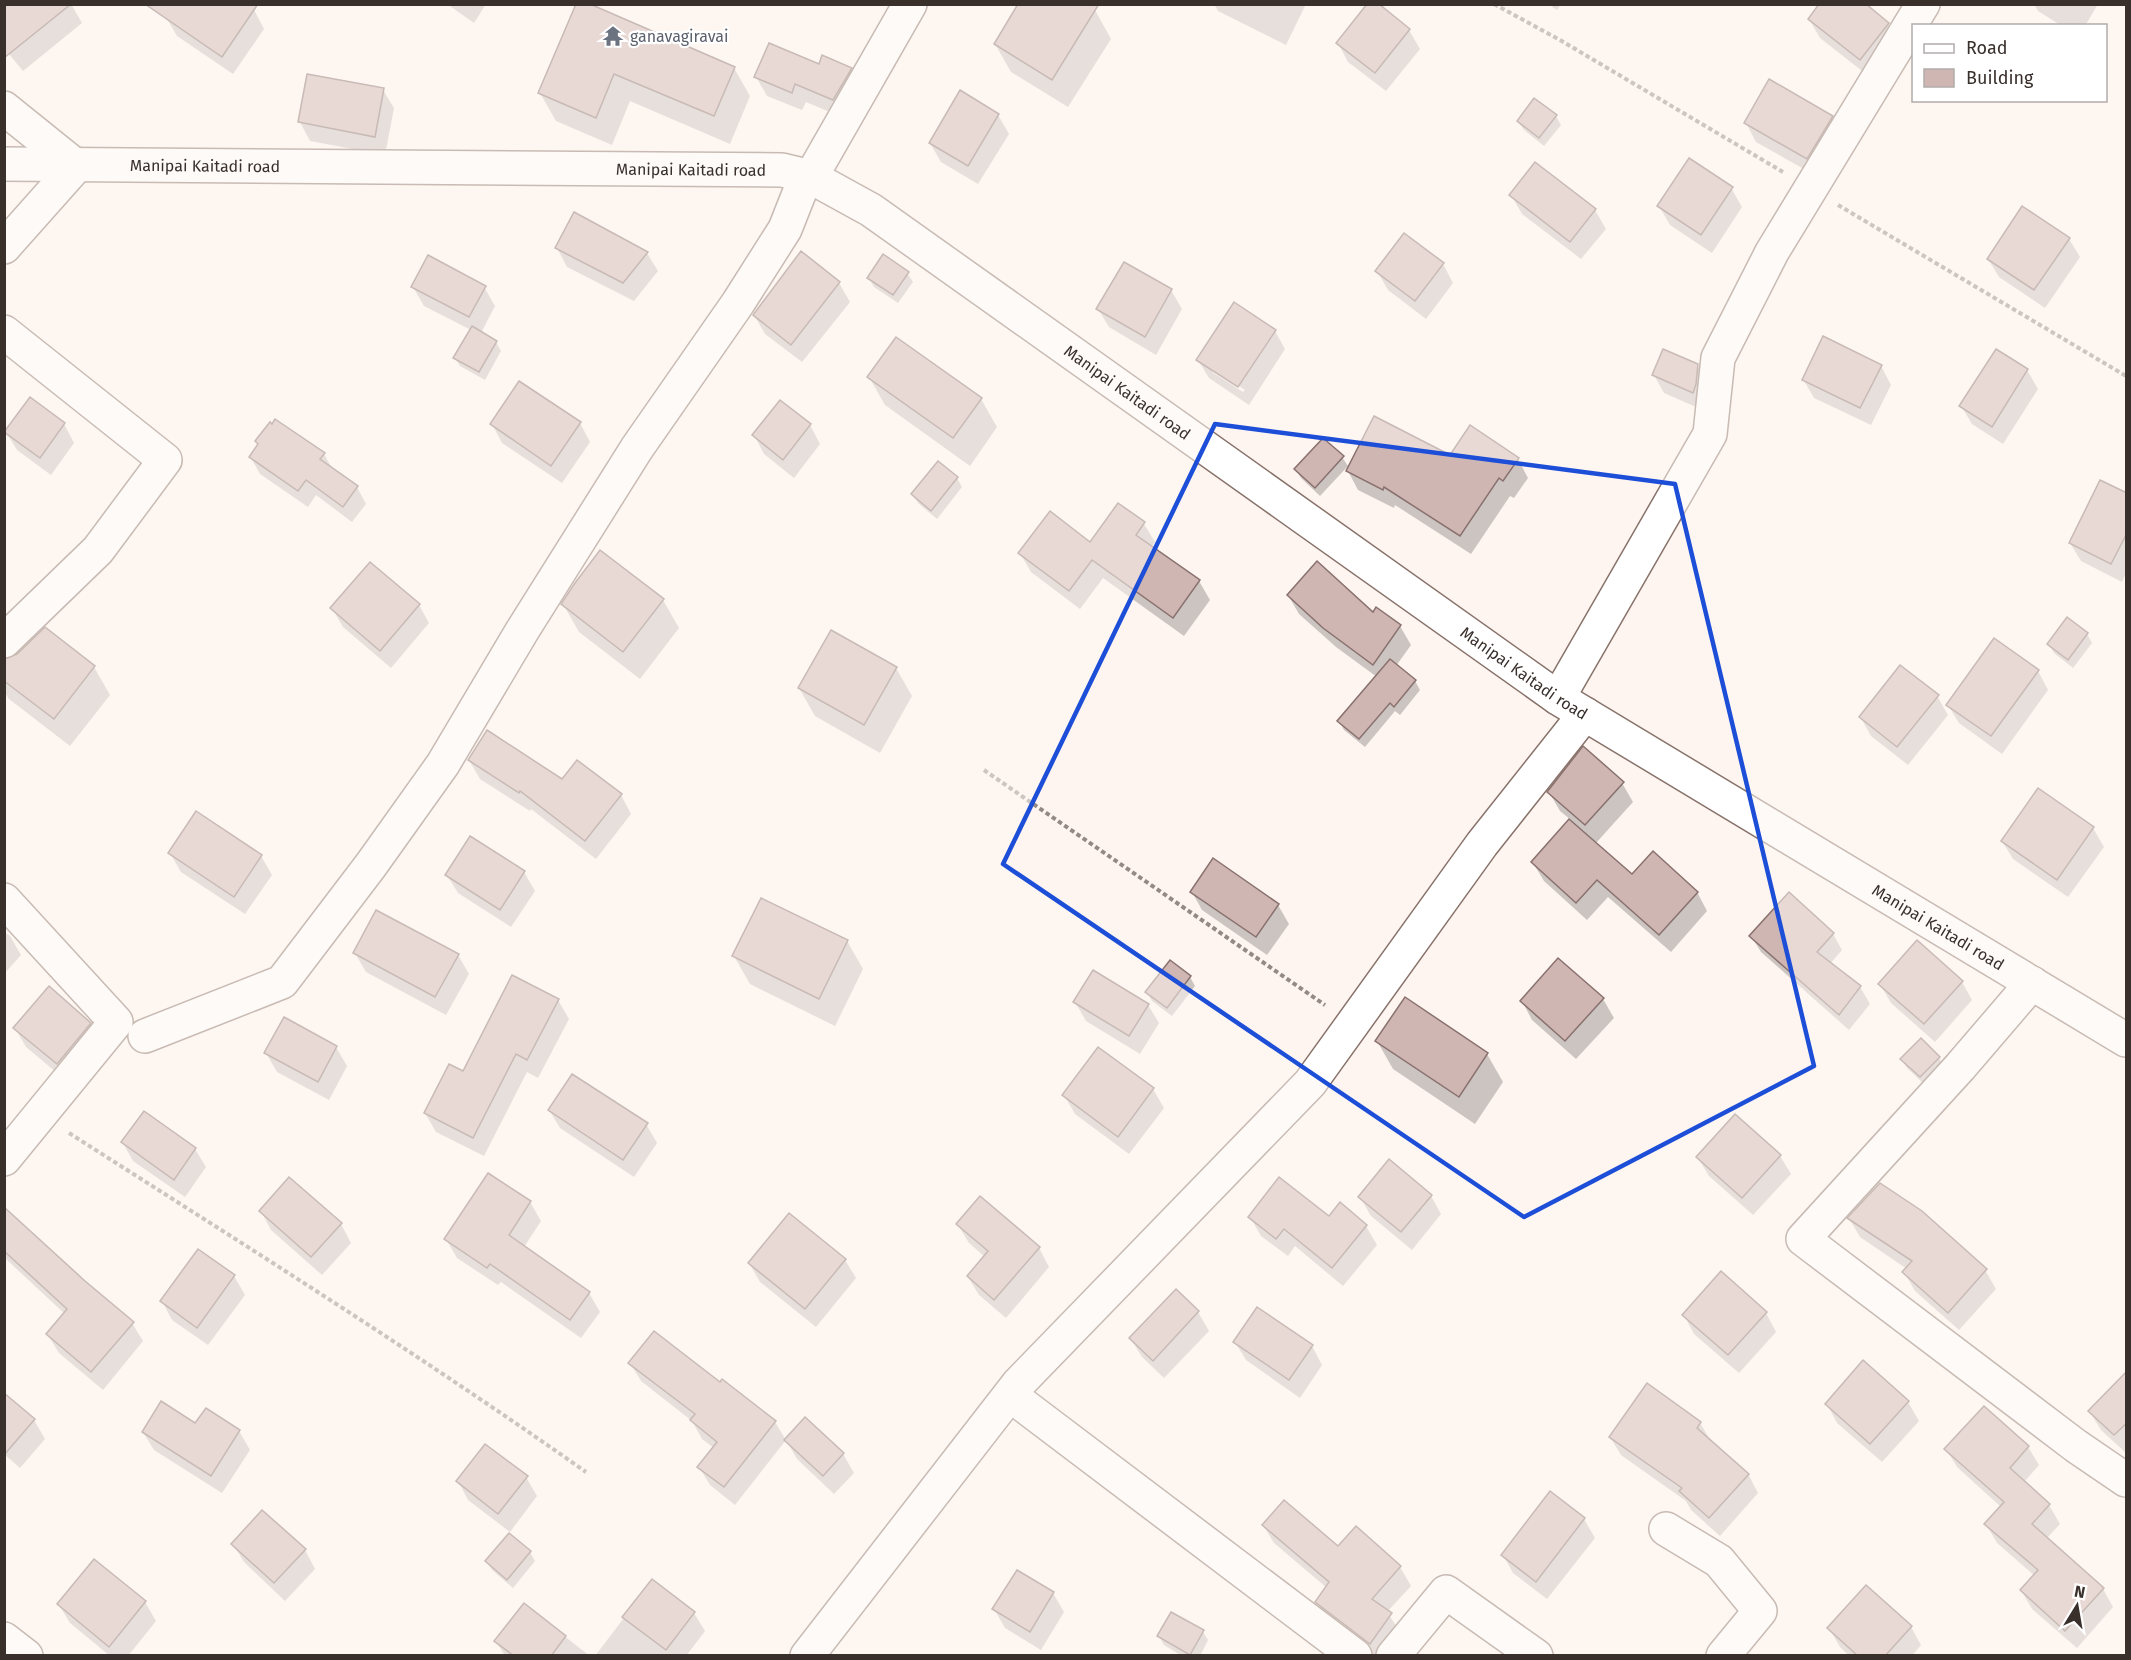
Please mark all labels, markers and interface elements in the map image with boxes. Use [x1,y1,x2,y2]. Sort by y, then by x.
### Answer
temple icon: ganavagiravai [601,24,625,48]
legend [1912,24,2107,102]
place label: ganavagiravai [630,27,728,46]
text: Road [1966,37,2008,59]
text: Building [1966,67,2034,89]
street label: Manipai Kaitadi road [130,155,280,176]
street label: Manipai Kaitadi road [616,159,766,179]
street label: Manipai Kaitadi road [1061,341,1194,444]
street label: Manipai Kaitadi road [1457,622,1591,723]
street label: Manipai Kaitadi road [1869,880,2008,974]
north arrow [2047,1576,2107,1636]
text: N [2073,1581,2087,1602]

